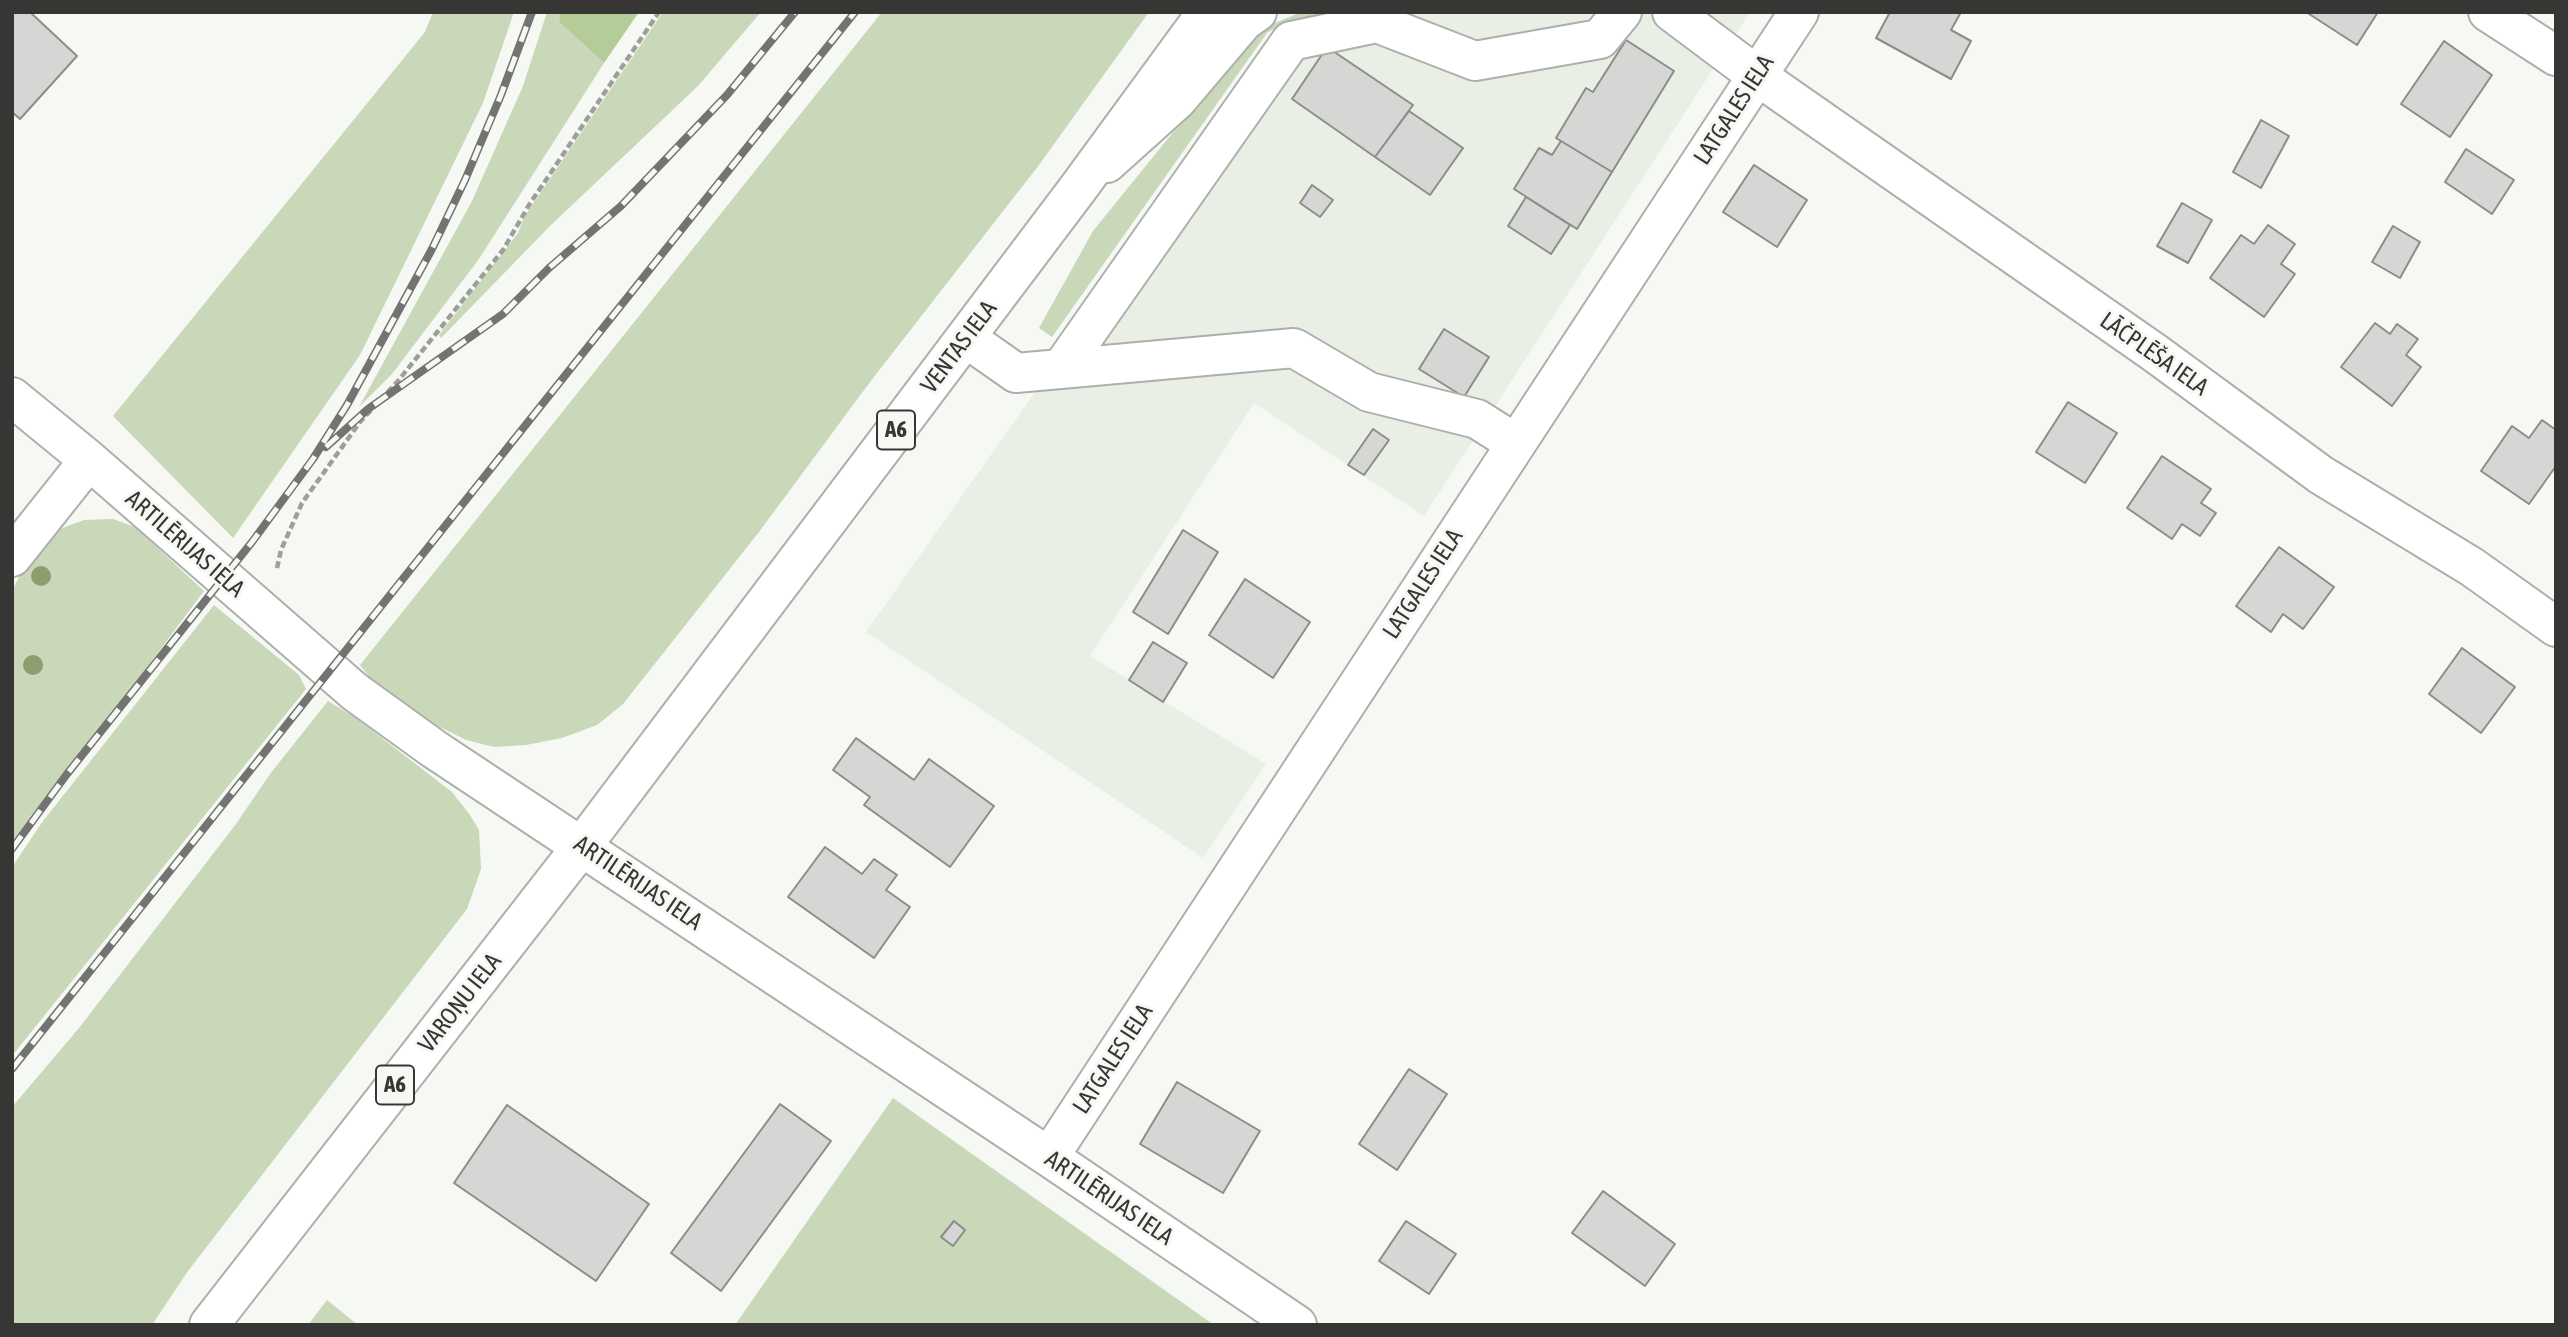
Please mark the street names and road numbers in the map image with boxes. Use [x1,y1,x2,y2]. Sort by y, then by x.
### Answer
street label: LATGALES IELA [1688,50,1780,170]
street label: VENTAS IELA [915,295,1003,399]
street label: LĀČPLĒŠA IELA [2094,306,2214,402]
road number: A6 [877,410,915,450]
street label: ARTILĒRIJAS IELA [120,485,250,603]
street label: LATGALES IELA [1377,524,1469,644]
street label: ARTILĒRIJAS IELA [568,830,708,936]
street label: VAROŅU IELA [412,948,508,1058]
street label: LATGALES IELA [1067,999,1159,1119]
road number: A6 [376,1066,414,1104]
street label: ARTILĒRIJAS IELA [1039,1145,1179,1251]

